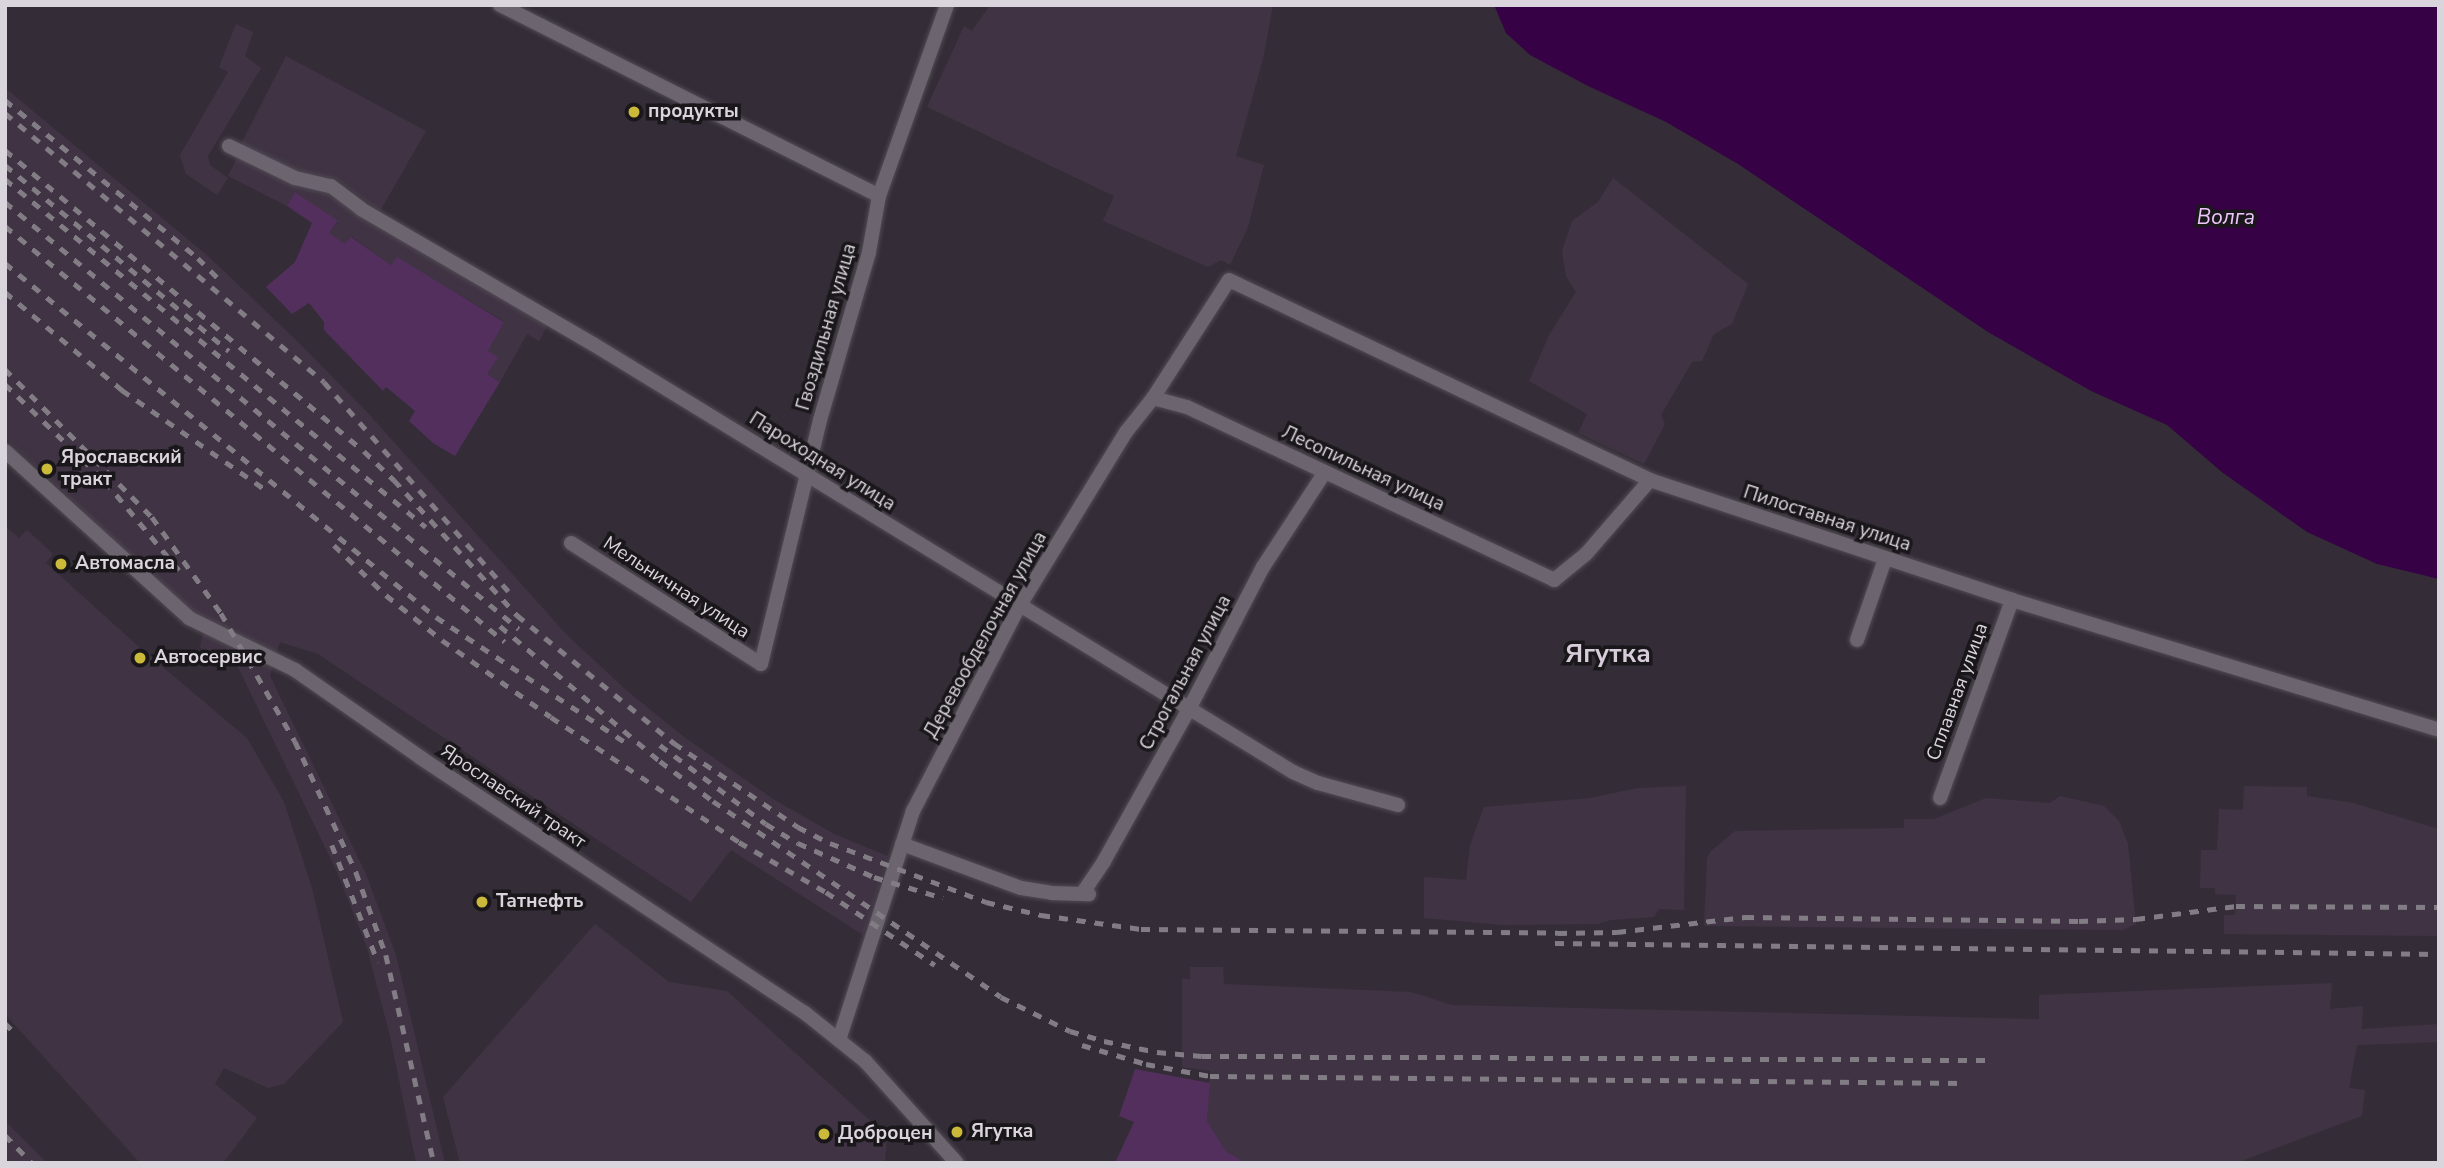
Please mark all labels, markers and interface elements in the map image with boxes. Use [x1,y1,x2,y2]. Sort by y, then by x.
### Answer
place label: продукты [648,101,739,123]
marker: продукты [626,104,642,120]
water label: Волга [2197,204,2255,230]
street label: Гвоздильная улица [792,241,862,413]
street label: Пароходная улица [745,408,899,516]
street label: Лесопильная улица [1278,421,1448,517]
place label: Ярославский тракт [61,447,182,491]
marker: Ярославский тракт [39,461,55,477]
street label: Пилоставная улица [1740,481,1914,557]
street label: Деревообделочная улица [920,528,1052,742]
street label: Мельничная улица [599,532,753,644]
place label: Автомасла [75,553,175,575]
marker: Автомасла [53,556,69,572]
street label: Строгальная улица [1135,592,1237,754]
street label: Сплавная улица [1923,620,1993,764]
district label: Ягутка [1565,638,1651,670]
place label: Автосервис [154,647,262,669]
marker: Автосервис [132,650,148,666]
street label: Ярославский тракт [436,740,590,854]
place label: Татнефть [496,891,583,913]
marker: Татнефть [474,894,490,910]
place label: Ягутка [971,1121,1033,1143]
place label: Доброцен [838,1123,932,1145]
marker: Ягутка [949,1124,965,1140]
marker: Доброцен [816,1126,832,1142]

